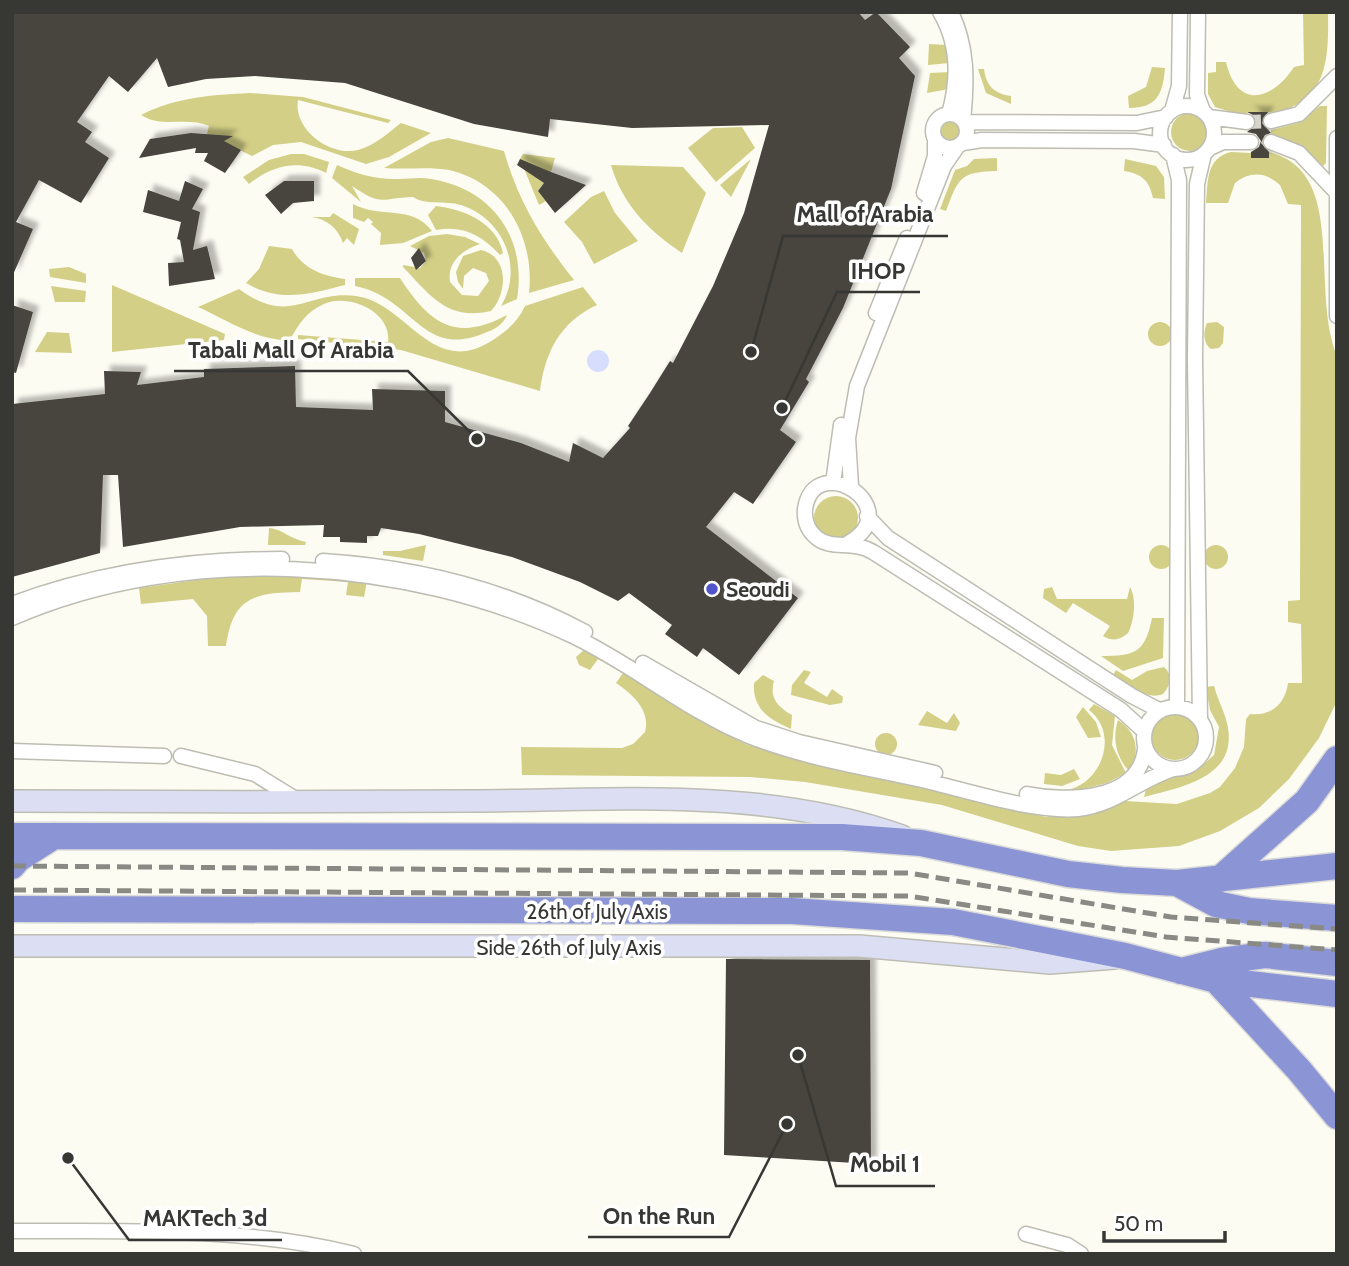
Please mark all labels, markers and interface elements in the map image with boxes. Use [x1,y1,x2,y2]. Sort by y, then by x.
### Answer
callout: Mall of Arabia [783,192,948,236]
text: Mall of Arabia [796,200,934,228]
callout: IHOP [837,248,920,292]
text: IHOP [851,257,906,285]
callout: Tabali Mall Of Arabia [174,327,408,371]
text: Tabali Mall Of Arabia [188,336,394,364]
place label: Seoudi [726,577,790,602]
marker: Seoudi [704,581,720,597]
street label: 26th of July Axis [526,899,668,924]
street label: Side 26th of July Axis [476,935,662,960]
callout: Mobil 1 [836,1142,935,1186]
text: Mobil 1 [850,1150,920,1178]
callout: On the Run [588,1193,729,1237]
callout: MAKTech 3d [129,1196,282,1240]
scale bar [1104,1200,1225,1244]
text: On the Run [603,1202,715,1230]
text: MAKTech 3d [143,1204,267,1232]
text: 50 m [1114,1211,1163,1236]

